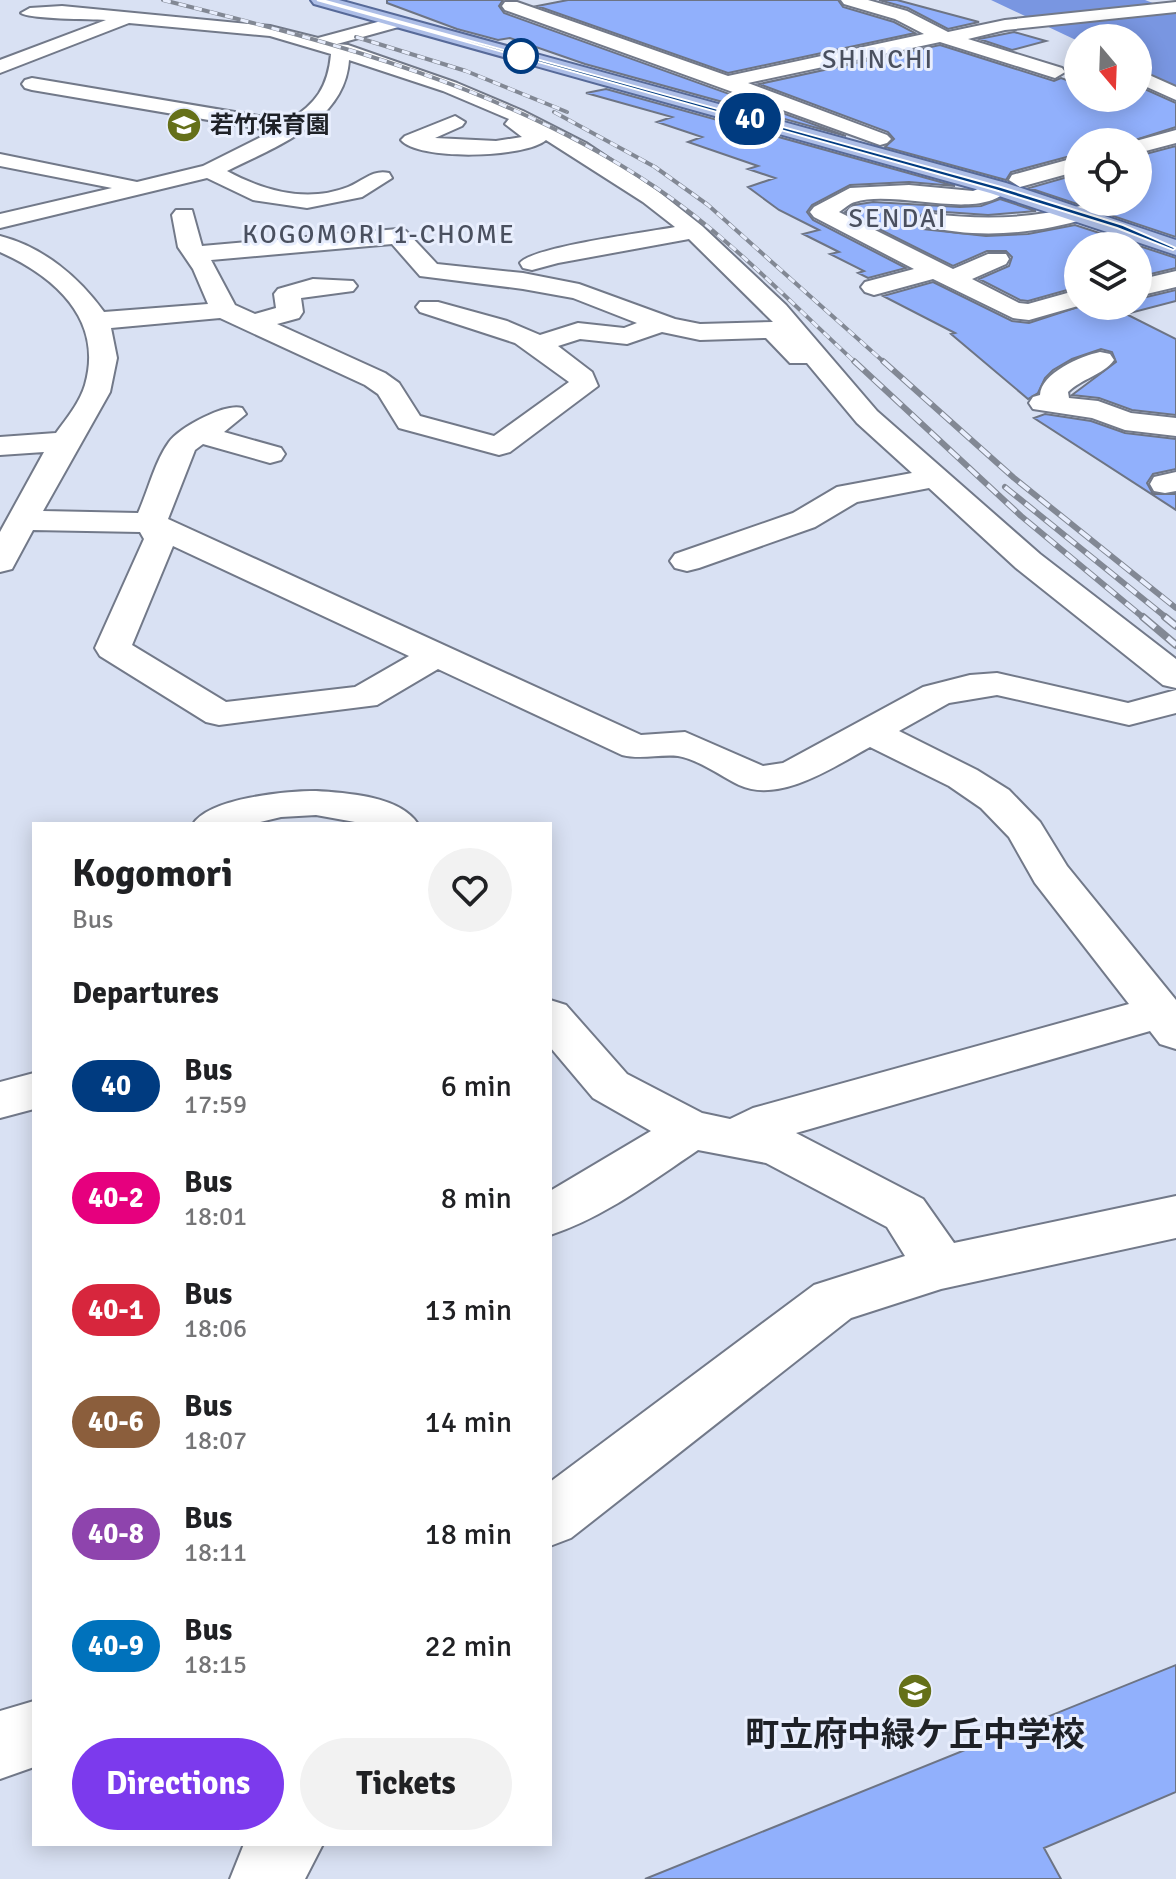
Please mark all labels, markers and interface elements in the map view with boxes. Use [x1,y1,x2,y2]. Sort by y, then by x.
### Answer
north arrow [1064,24,1152,112]
map controls [1064,24,1152,320]
unlabelled marker [504,39,538,73]
district label: SHINCHI [822,44,934,76]
line badge: 40 [714,93,786,145]
text: 40 [735,102,765,136]
school or university icon: 若竹保育園 [165,106,203,144]
place label: 若竹保育園 [210,110,330,140]
button: locate [1064,128,1152,216]
district label: SENDAI [849,203,947,235]
district label: KOGOMORI 1-CHOME [242,219,516,251]
button: layers [1064,232,1152,320]
button: heart [428,848,512,932]
text: Kogomori [72,850,233,897]
text: Bus [72,904,113,936]
text: Departures [72,975,219,1012]
text: Bus [184,1052,232,1089]
text: 6 min [441,1068,512,1105]
text: 40 [101,1069,131,1103]
text: 17:59 [184,1089,247,1121]
text: Bus [184,1164,232,1201]
text: 8 min [441,1180,512,1217]
text: 40-2 [88,1181,144,1215]
text: 18:01 [184,1201,247,1233]
text: Bus [184,1276,232,1313]
text: 13 min [425,1292,512,1329]
text: 40-1 [88,1293,144,1327]
text: 18:06 [184,1313,247,1345]
text: Bus [184,1388,232,1425]
text: 14 min [425,1404,512,1441]
text: 40-6 [88,1405,144,1439]
text: 18:07 [184,1425,247,1457]
text: Bus [184,1500,232,1537]
text: 18 min [425,1516,512,1553]
text: 40-8 [88,1517,144,1551]
text: 18:11 [184,1537,247,1569]
text: Bus [184,1612,232,1649]
text: 22 min [425,1628,512,1665]
text: 40-9 [88,1629,144,1663]
text: 18:15 [184,1649,247,1681]
school or university icon: 町立府中緑ケ丘中学校 [896,1672,934,1710]
place label: 町立府中緑ケ丘中学校 [745,1714,1085,1756]
button: Directions [72,1738,284,1830]
button: Tickets [300,1738,512,1830]

